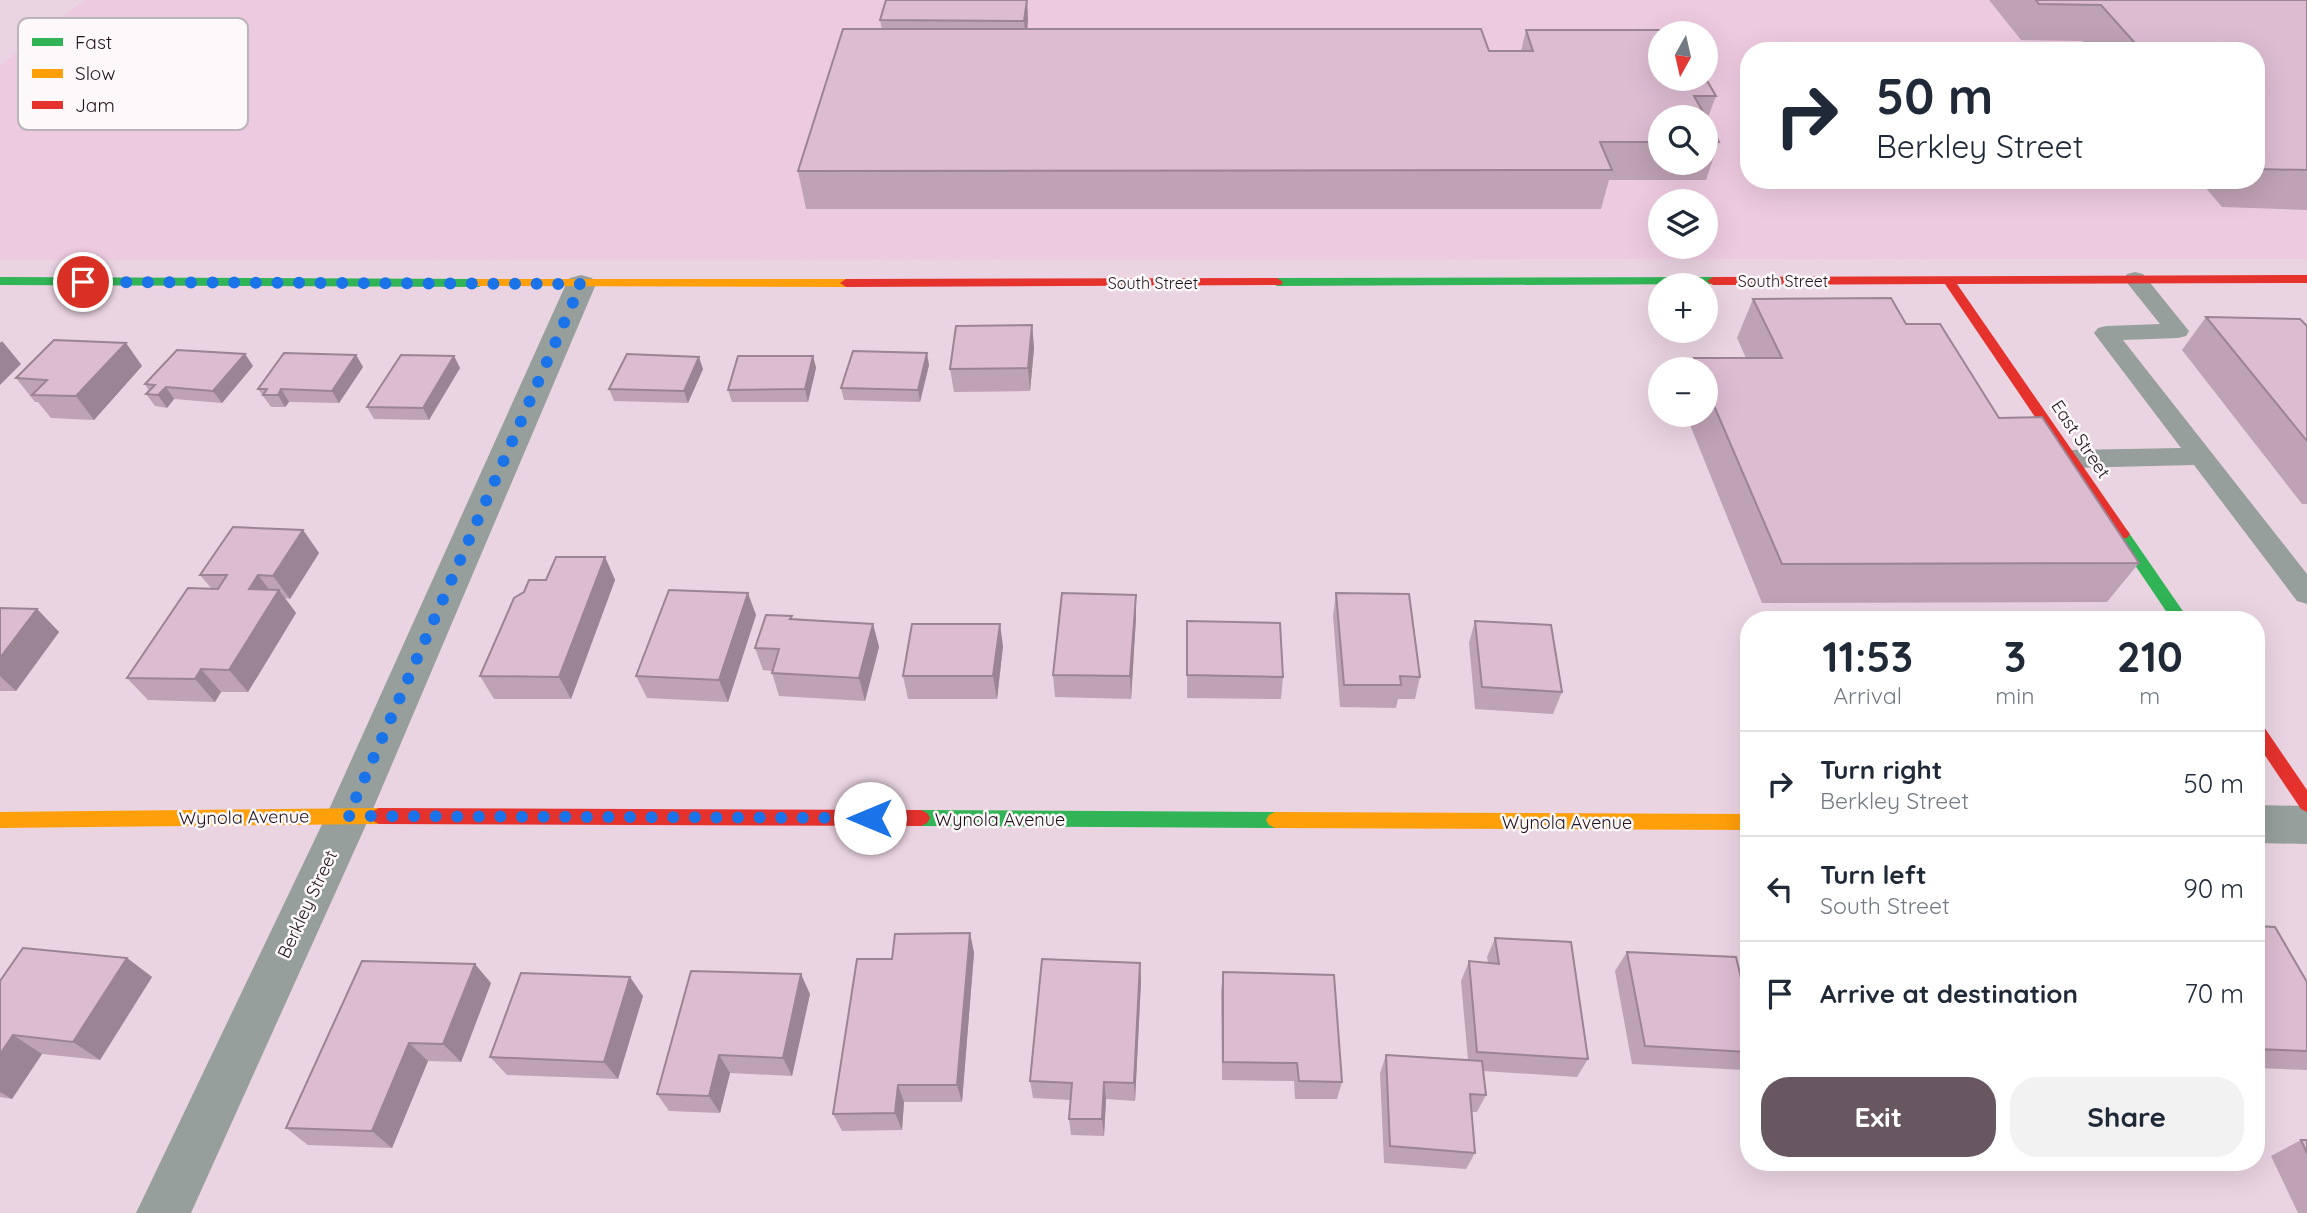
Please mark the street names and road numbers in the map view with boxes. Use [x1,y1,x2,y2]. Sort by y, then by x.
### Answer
street label: South Street [1738,271,1828,291]
street label: South Street [1108,273,1198,293]
street label: East Street [2046,395,2116,483]
street label: Wynola Avenue [179,804,309,830]
street label: Wynola Avenue [935,808,1065,831]
street label: Wynola Avenue [1502,811,1632,834]
street label: Berkley Street [272,846,342,962]

